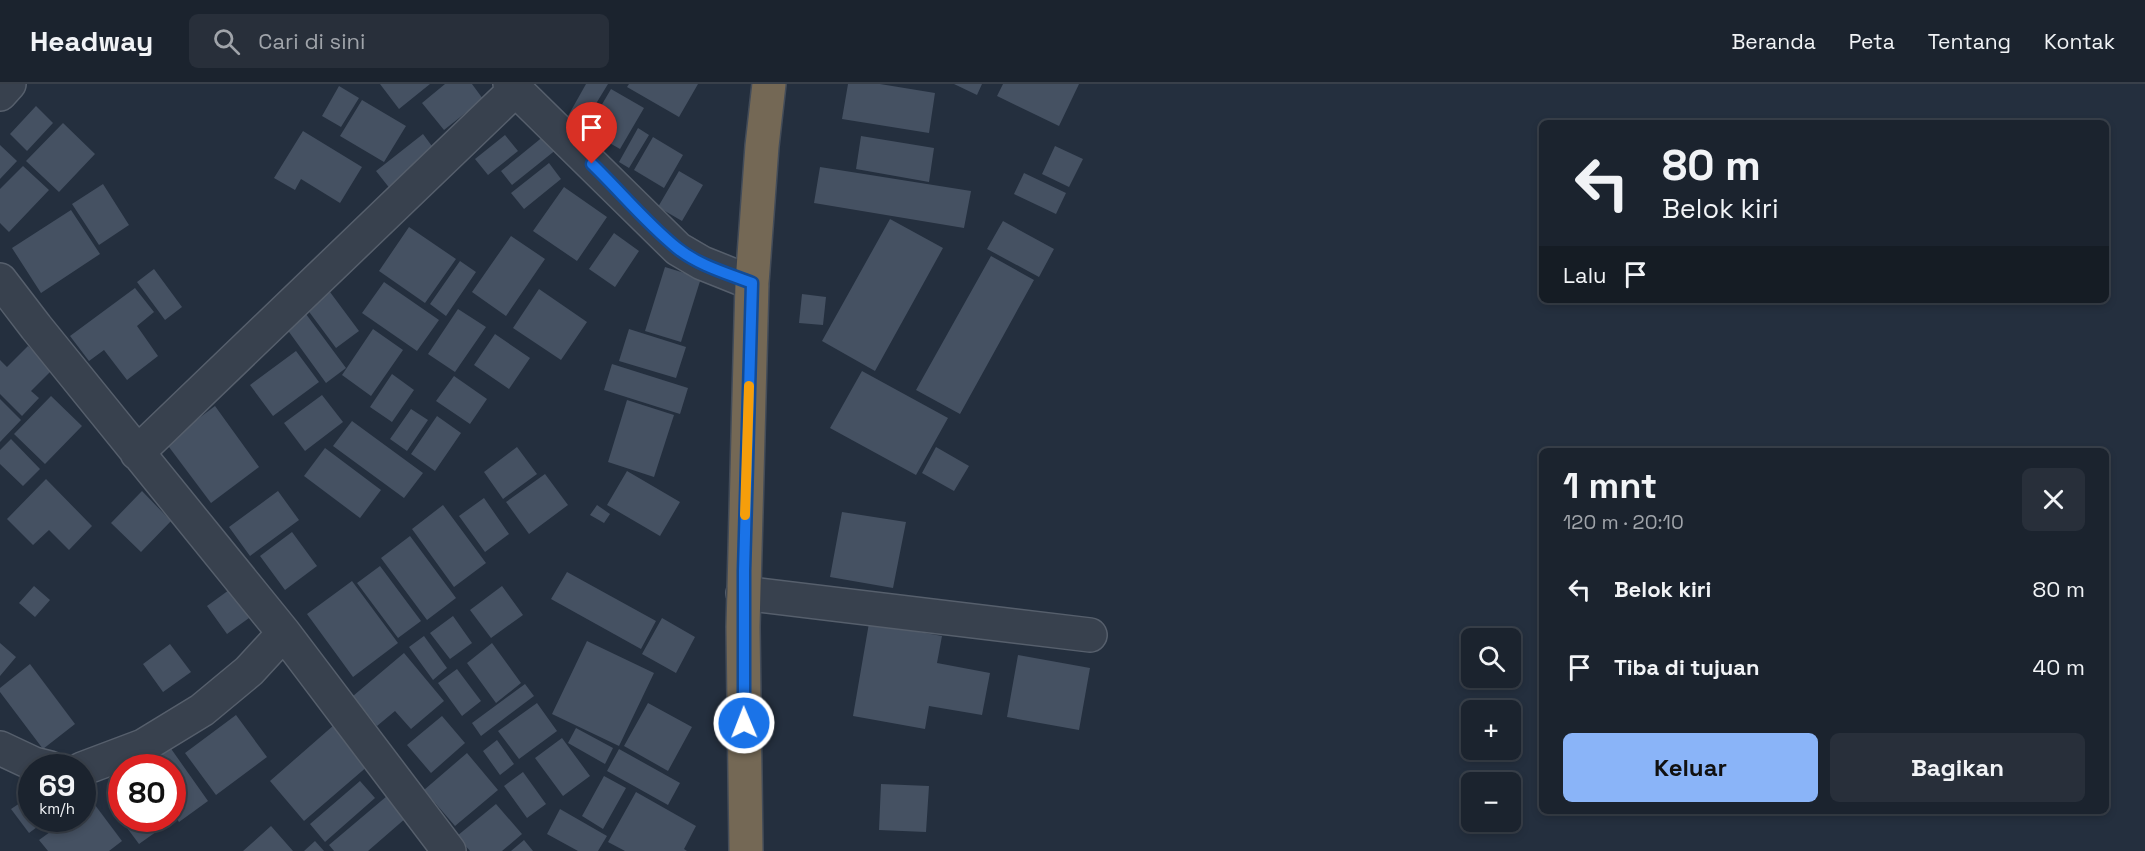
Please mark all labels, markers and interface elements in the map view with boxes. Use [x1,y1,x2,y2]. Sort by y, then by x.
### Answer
search box [189,14,609,68]
text: Headway [30,23,153,59]
icon: search [210,25,243,58]
text: Cari di sini [258,27,365,55]
text: Beranda [1731,28,1816,55]
text: Peta [1849,28,1895,55]
text: Tentang [1928,28,2011,55]
text: Kontak [2044,28,2115,55]
pin [566,102,617,164]
icon: arrive [575,111,608,144]
text: 80 m [1662,139,1761,192]
icon: left [1563,144,1641,222]
text: Belok kiri [1662,191,1779,226]
icon: arrive [1619,258,1652,291]
text: Lalu [1563,261,1607,289]
text: 1 mnt [1563,463,1657,509]
button: close [2022,468,2085,531]
text: 120 m · 20:10 [1563,509,1684,535]
icon: left [1563,573,1596,606]
text: Belok kiri [1614,575,1711,603]
text: 80 m [2033,575,2085,603]
map controls [1461,628,1521,832]
button: search [1461,628,1521,688]
icon: arrive [1563,651,1596,684]
text: Tiba di tujuan [1614,653,1760,681]
text: 40 m [2033,653,2085,681]
position arrow [712,691,776,755]
button: + [1461,700,1521,760]
button: Keluar [1563,733,1818,802]
button: Bagikan [1830,733,2085,802]
speed limit sign: 80 [108,754,186,832]
text: 69 [38,766,76,805]
button: − [1461,772,1521,832]
text: km/h [39,799,75,818]

